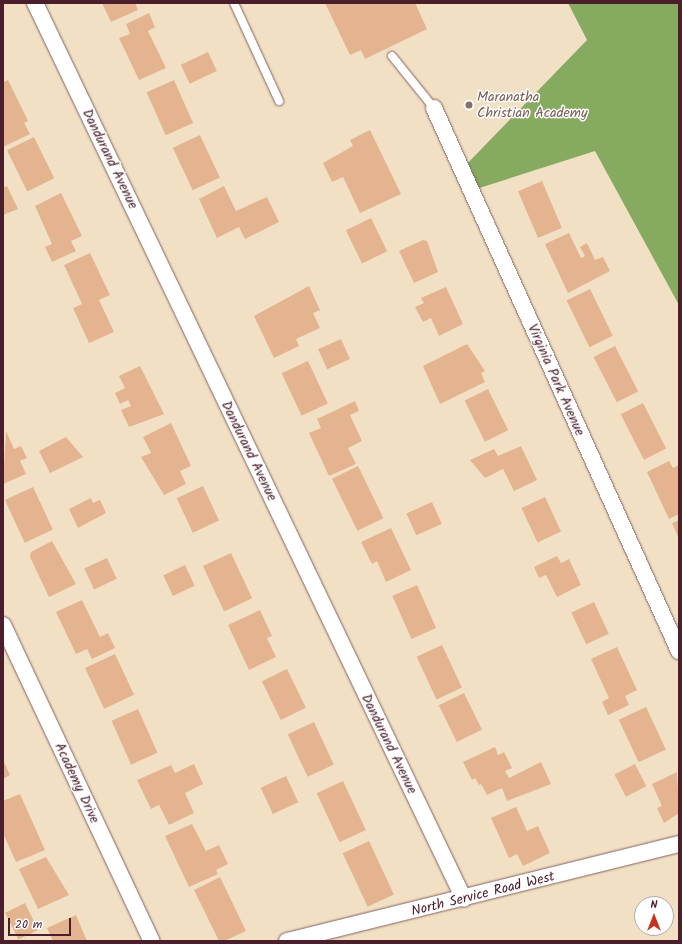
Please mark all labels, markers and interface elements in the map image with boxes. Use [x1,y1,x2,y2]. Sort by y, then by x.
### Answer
place label: Maranatha Christian Academy [477,89,588,122]
marker: Maranatha Christian Academy [464,100,474,110]
street label: Dandurand Avenue [79,106,141,212]
street label: Virginia Park Avenue [524,322,588,438]
street label: Dandurand Avenue [218,398,280,504]
street label: Dandurand Avenue [358,691,420,797]
street label: Academy Drive [51,740,103,826]
street label: North Service Road West [410,868,556,920]
north arrow [634,896,674,936]
text: N [651,896,657,914]
scale bar [10,910,73,936]
text: 20 m [15,915,42,934]

